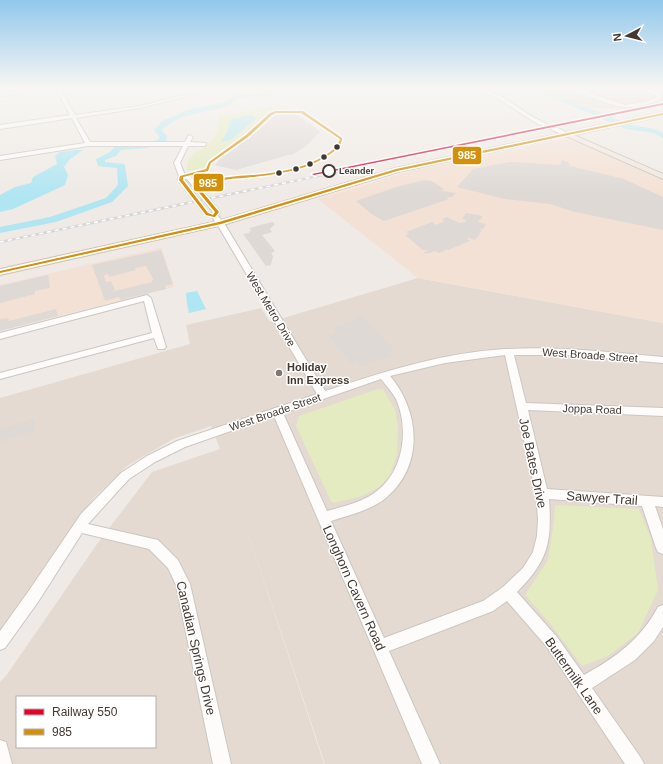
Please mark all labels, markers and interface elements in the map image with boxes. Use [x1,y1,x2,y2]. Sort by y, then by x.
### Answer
north arrow [607,16,647,56]
text: N [611,32,624,42]
unlabelled marker [332,142,342,152]
line badge: 985 [452,146,482,165]
text: 985 [458,149,476,161]
unlabelled marker [319,152,329,162]
unlabelled marker [305,159,315,169]
unlabelled marker [291,164,301,174]
marker: Leander [322,164,336,178]
place label: Leander [339,166,375,176]
unlabelled marker [274,168,284,178]
line badge: 985 [193,173,224,192]
text: 985 [199,177,217,189]
street label: West Metro Drive [244,270,298,348]
street label: West Broade Street [542,346,638,364]
place label: Holiday Inn Express [287,361,349,386]
marker: Holiday Inn Express [274,368,284,378]
street label: West Broade Street [228,391,322,433]
street label: Joppa Road [562,402,622,416]
street label: Joe Bates Drive [516,417,550,509]
street label: Sawyer Trail [566,488,638,508]
street label: Longhorn Cavern Road [320,523,388,653]
street label: Canadian Springs Drive [173,579,219,717]
street label: Buttermilk Lane [542,635,606,717]
legend [16,696,156,748]
text: Railway 550 [52,705,118,719]
text: 985 [52,725,72,739]

